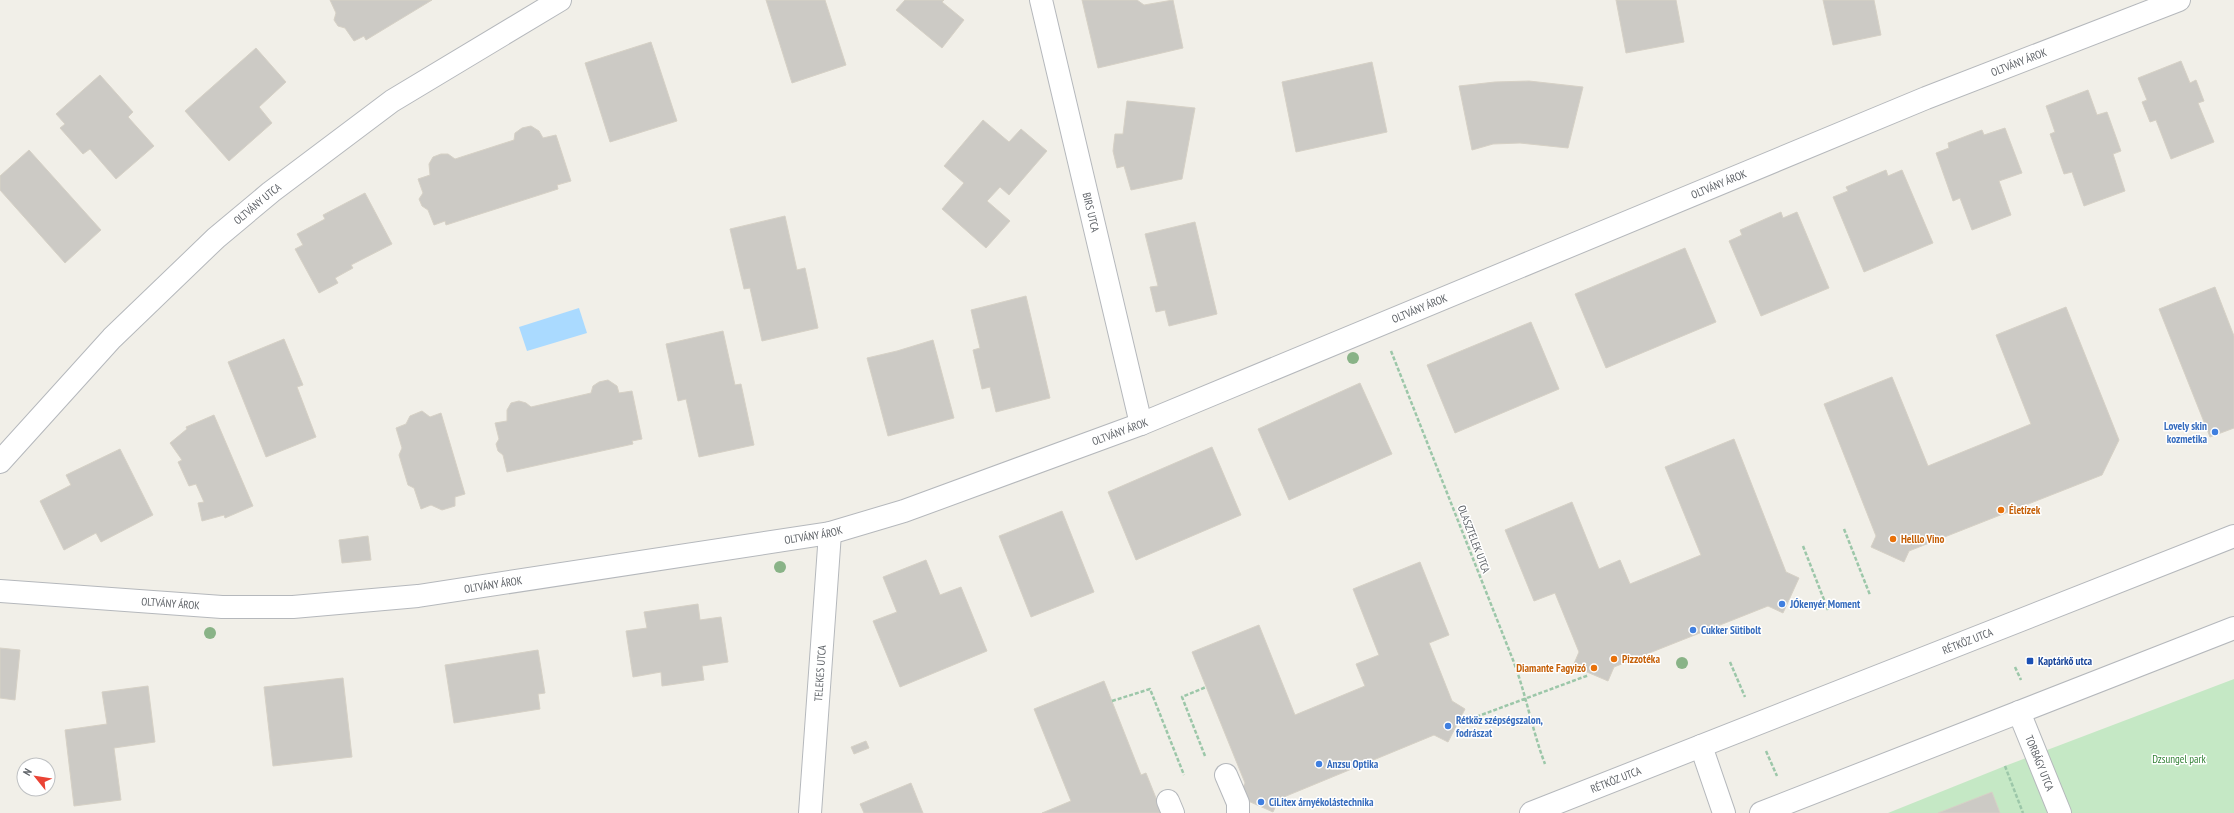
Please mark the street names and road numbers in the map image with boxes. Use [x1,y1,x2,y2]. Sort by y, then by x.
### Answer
street label: OLTVÁNY ÁROK [1989,45,2049,79]
street label: OLTVÁNY ÁROK [1689,166,1749,202]
street label: OLTVÁNY UTCA [231,180,284,227]
street label: BIRS UTCA [1080,191,1103,234]
street label: OLTVÁNY ÁROK [1390,290,1450,326]
street label: OLTVÁNY ÁROK [1090,415,1151,448]
street label: OLASZTELEK UTCA [1455,503,1494,576]
street label: OLTVÁNY ÁROK [783,523,845,547]
street label: OLTVÁNY ÁROK [463,573,524,596]
street label: OLTVÁNY ÁROK [141,594,201,612]
street label: RÉTKÖZ UTCA [1940,625,1995,657]
street label: TELEKES UTCA [811,644,829,702]
street label: TORBÁGY UTCA [2022,733,2058,794]
street label: RÉTKÖZ UTCA [1588,763,1644,796]

